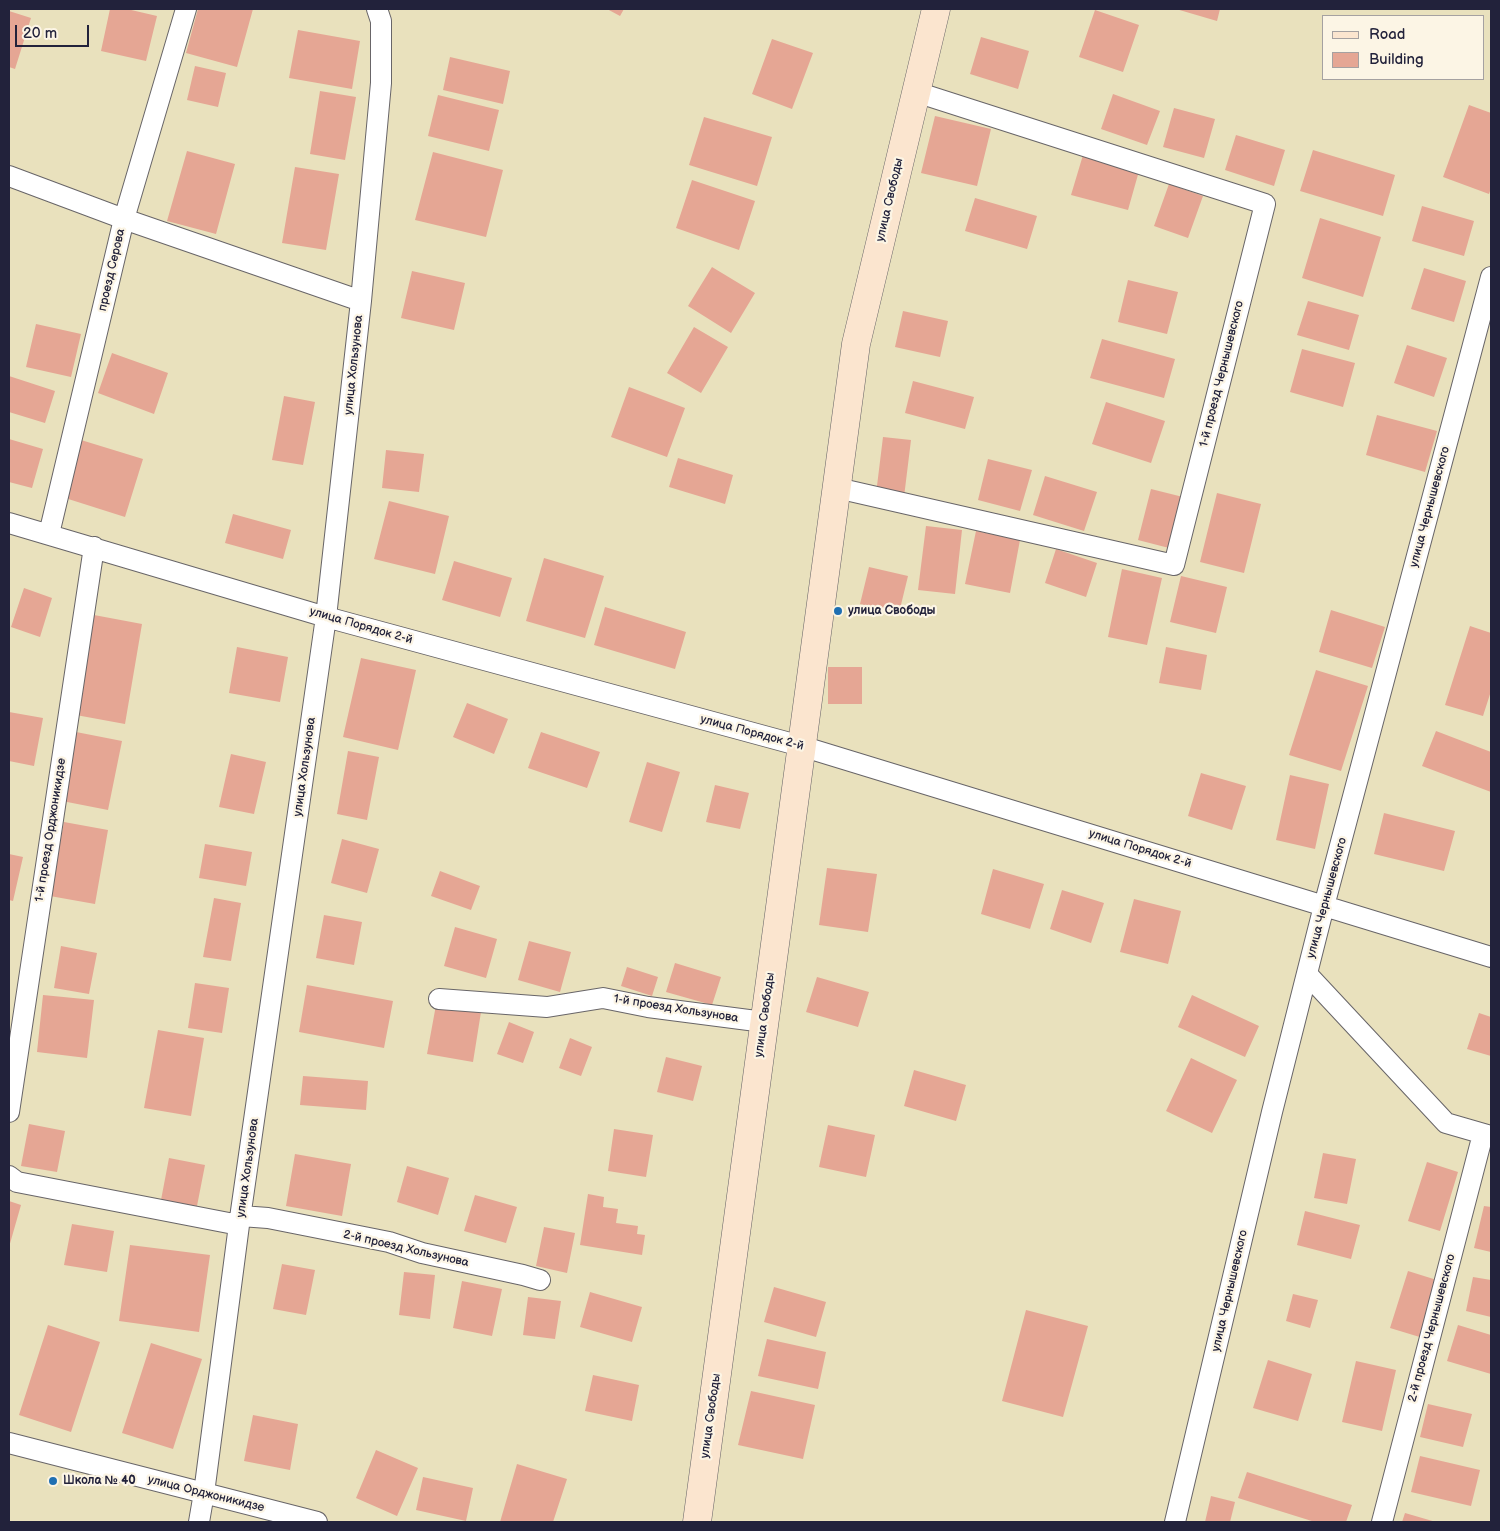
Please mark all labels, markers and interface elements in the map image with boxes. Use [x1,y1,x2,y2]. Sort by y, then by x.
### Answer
scale bar [18,15,91,47]
legend [1322,15,1485,80]
text: 20 m [23,24,57,43]
text: Road [1369,25,1405,44]
text: Building [1369,50,1424,69]
street label: улица Свободы [873,157,907,243]
street label: проезд Серова [96,227,128,313]
street label: 1-й проезд Чернышевского [1197,299,1247,449]
street label: улица Хользунова [342,314,366,416]
street label: улица Чернышевского [1407,445,1453,569]
street label: улица Порядок 2-й [308,604,414,648]
place label: улица Свободы [848,604,936,618]
marker: улица Свободы [832,605,844,617]
street label: улица Порядок 2-й [699,712,805,754]
street label: улица Хользунова [291,716,319,818]
street label: 1-й проезд Орджоникидзе [33,757,69,903]
street label: улица Порядок 2-й [1087,827,1193,871]
street label: улица Чернышевского [1304,836,1350,960]
street label: улица Свободы [752,972,778,1058]
street label: 1-й проезд Хользунова [613,992,739,1026]
street label: улица Хользунова [234,1117,262,1219]
street label: 2-й проезд Хользунова [342,1228,470,1270]
street label: улица Чернышевского [1209,1229,1251,1353]
street label: 2-й проезд Чернышевского [1405,1252,1459,1404]
street label: улица Свободы [698,1373,724,1459]
street label: улица Орджоникидзе [146,1473,266,1515]
place label: Школа № 40 [63,1474,136,1488]
marker: Школа № 40 [47,1475,59,1487]

